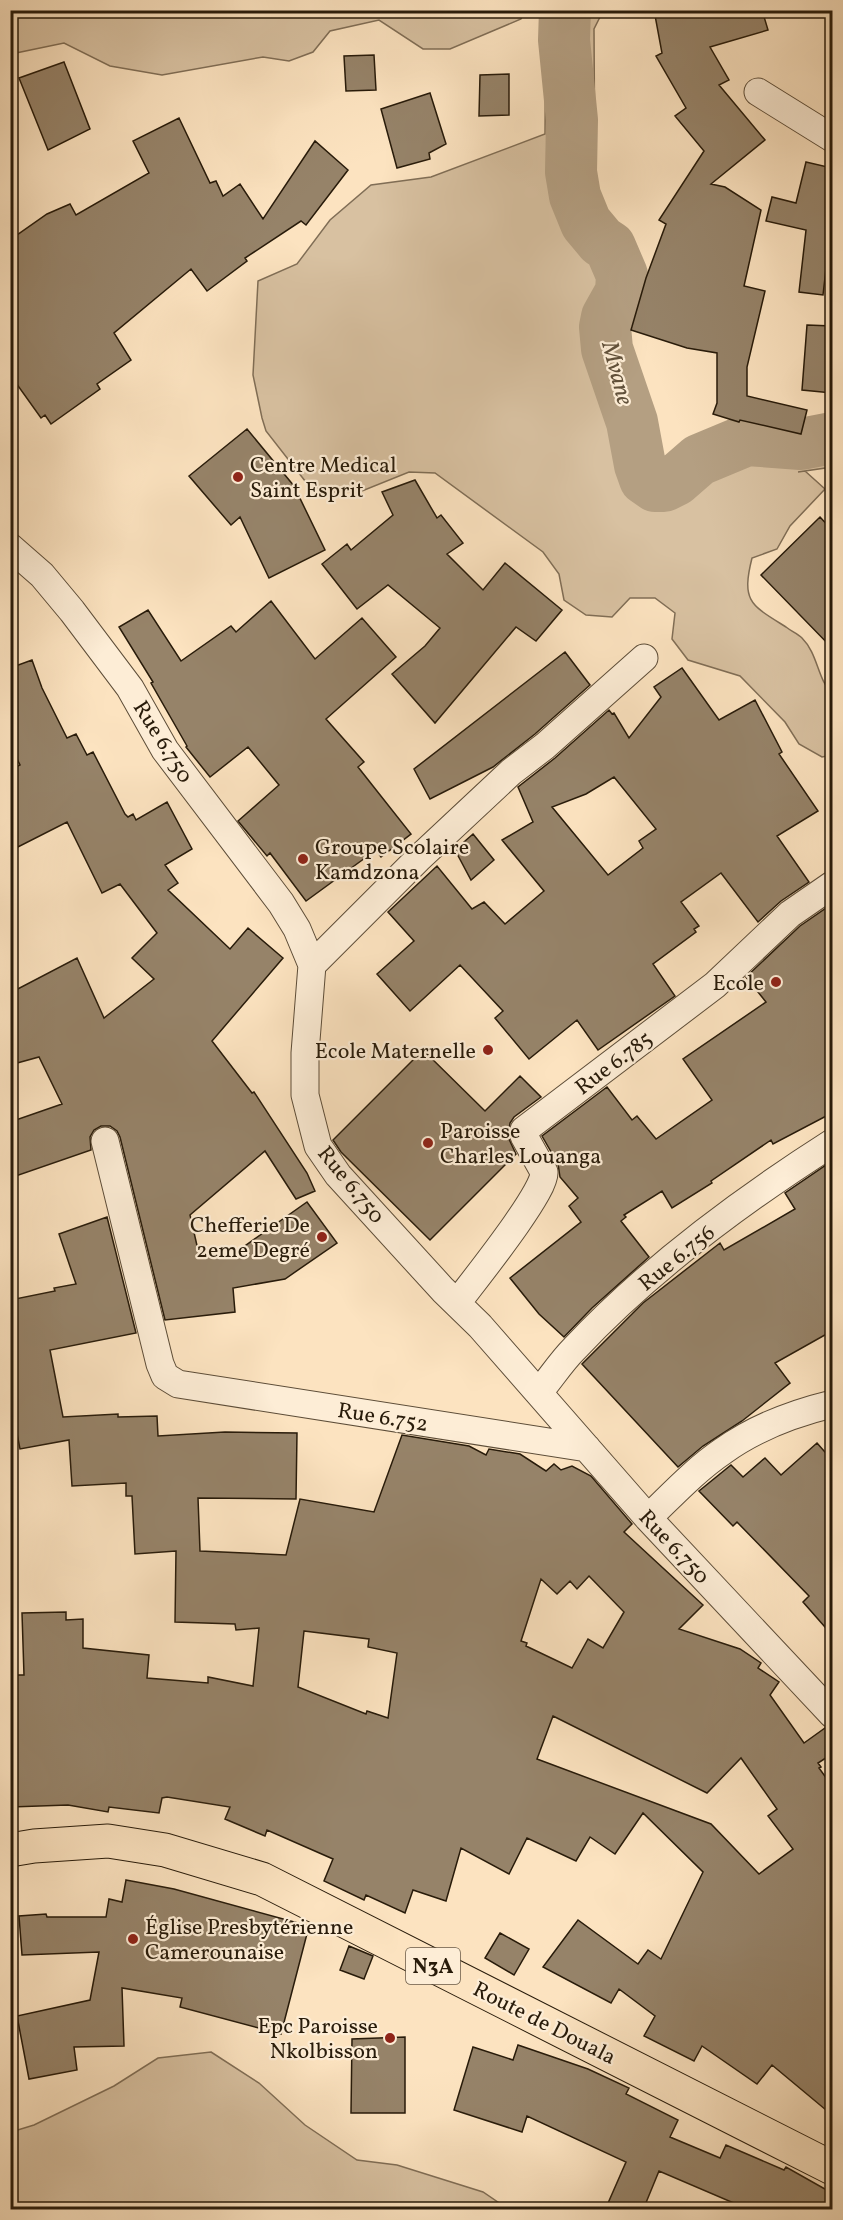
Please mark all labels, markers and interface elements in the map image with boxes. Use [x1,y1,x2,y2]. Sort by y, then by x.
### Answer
water label: Mvane [591,337,641,409]
place label: Centre Medical Saint Esprit [250,451,397,507]
marker: Centre Medical Saint Esprit [231,470,245,484]
street label: Rue 6.750 [124,695,199,790]
place label: Groupe Scolaire Kamdzona [315,833,469,889]
marker: Groupe Scolaire Kamdzona [296,852,310,866]
place label: Ecole [712,969,764,1000]
marker: Ecole [769,975,783,989]
street label: Rue 6.785 [569,1025,660,1103]
place label: Ecole Maternelle [315,1037,476,1068]
marker: Ecole Maternelle [481,1043,495,1057]
place label: Paroisse Charles Louanga [440,1117,601,1173]
marker: Paroisse Charles Louanga [421,1136,435,1150]
street label: Rue 6.750 [309,1140,391,1231]
place label: Chefferie De 2eme Degré [190,1211,310,1267]
street label: Rue 6.756 [633,1218,723,1299]
marker: Chefferie De 2eme Degré [315,1230,329,1244]
street label: Rue 6.752 [335,1396,430,1441]
street label: Rue 6.750 [630,1503,716,1592]
place label: Église Presbytérienne Camerounaise [145,1913,353,1969]
marker: Église Presbytérienne Camerounaise [126,1932,140,1946]
road number: N3A [406,1948,460,1984]
street label: Route de Douala [467,1975,621,2074]
place label: Epc Paroisse Nkolbisson [257,2012,378,2068]
marker: Epc Paroisse Nkolbisson [383,2031,397,2045]

